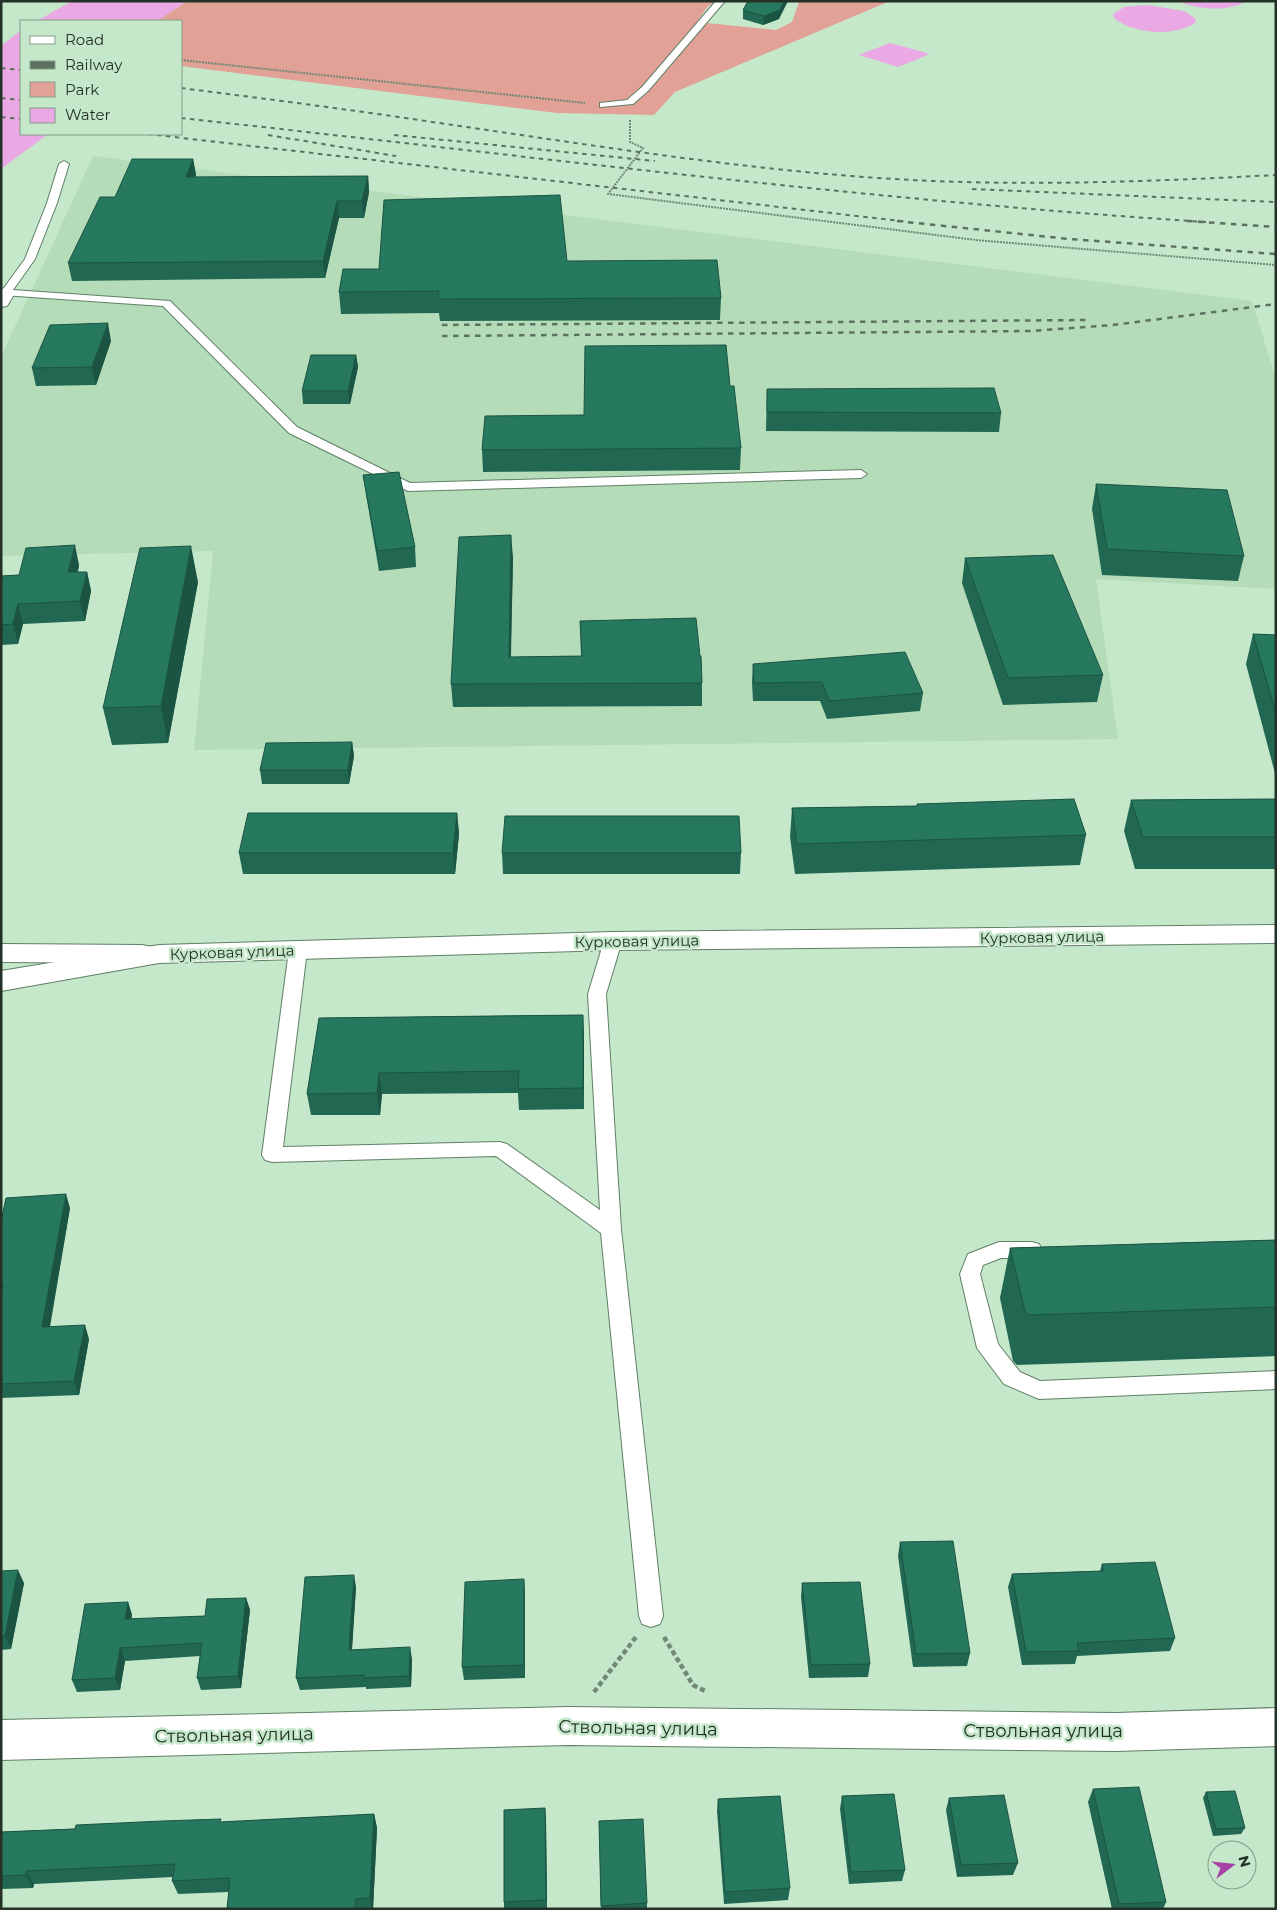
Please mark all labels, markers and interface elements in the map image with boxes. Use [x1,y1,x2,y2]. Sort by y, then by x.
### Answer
legend [20,20,182,135]
text: Road [65,30,104,49]
text: Railway [65,55,123,74]
text: Park [65,80,99,99]
text: Water [65,105,111,124]
street label: Курковая улица [980,926,1104,948]
street label: Курковая улица [575,930,699,952]
street label: Курковая улица [169,940,295,964]
street label: Ствольная улица [558,1716,718,1740]
street label: Ствольная улица [963,1720,1123,1742]
street label: Ствольная улица [154,1723,314,1747]
north arrow [1207,1840,1257,1890]
text: N [1234,1853,1255,1869]

